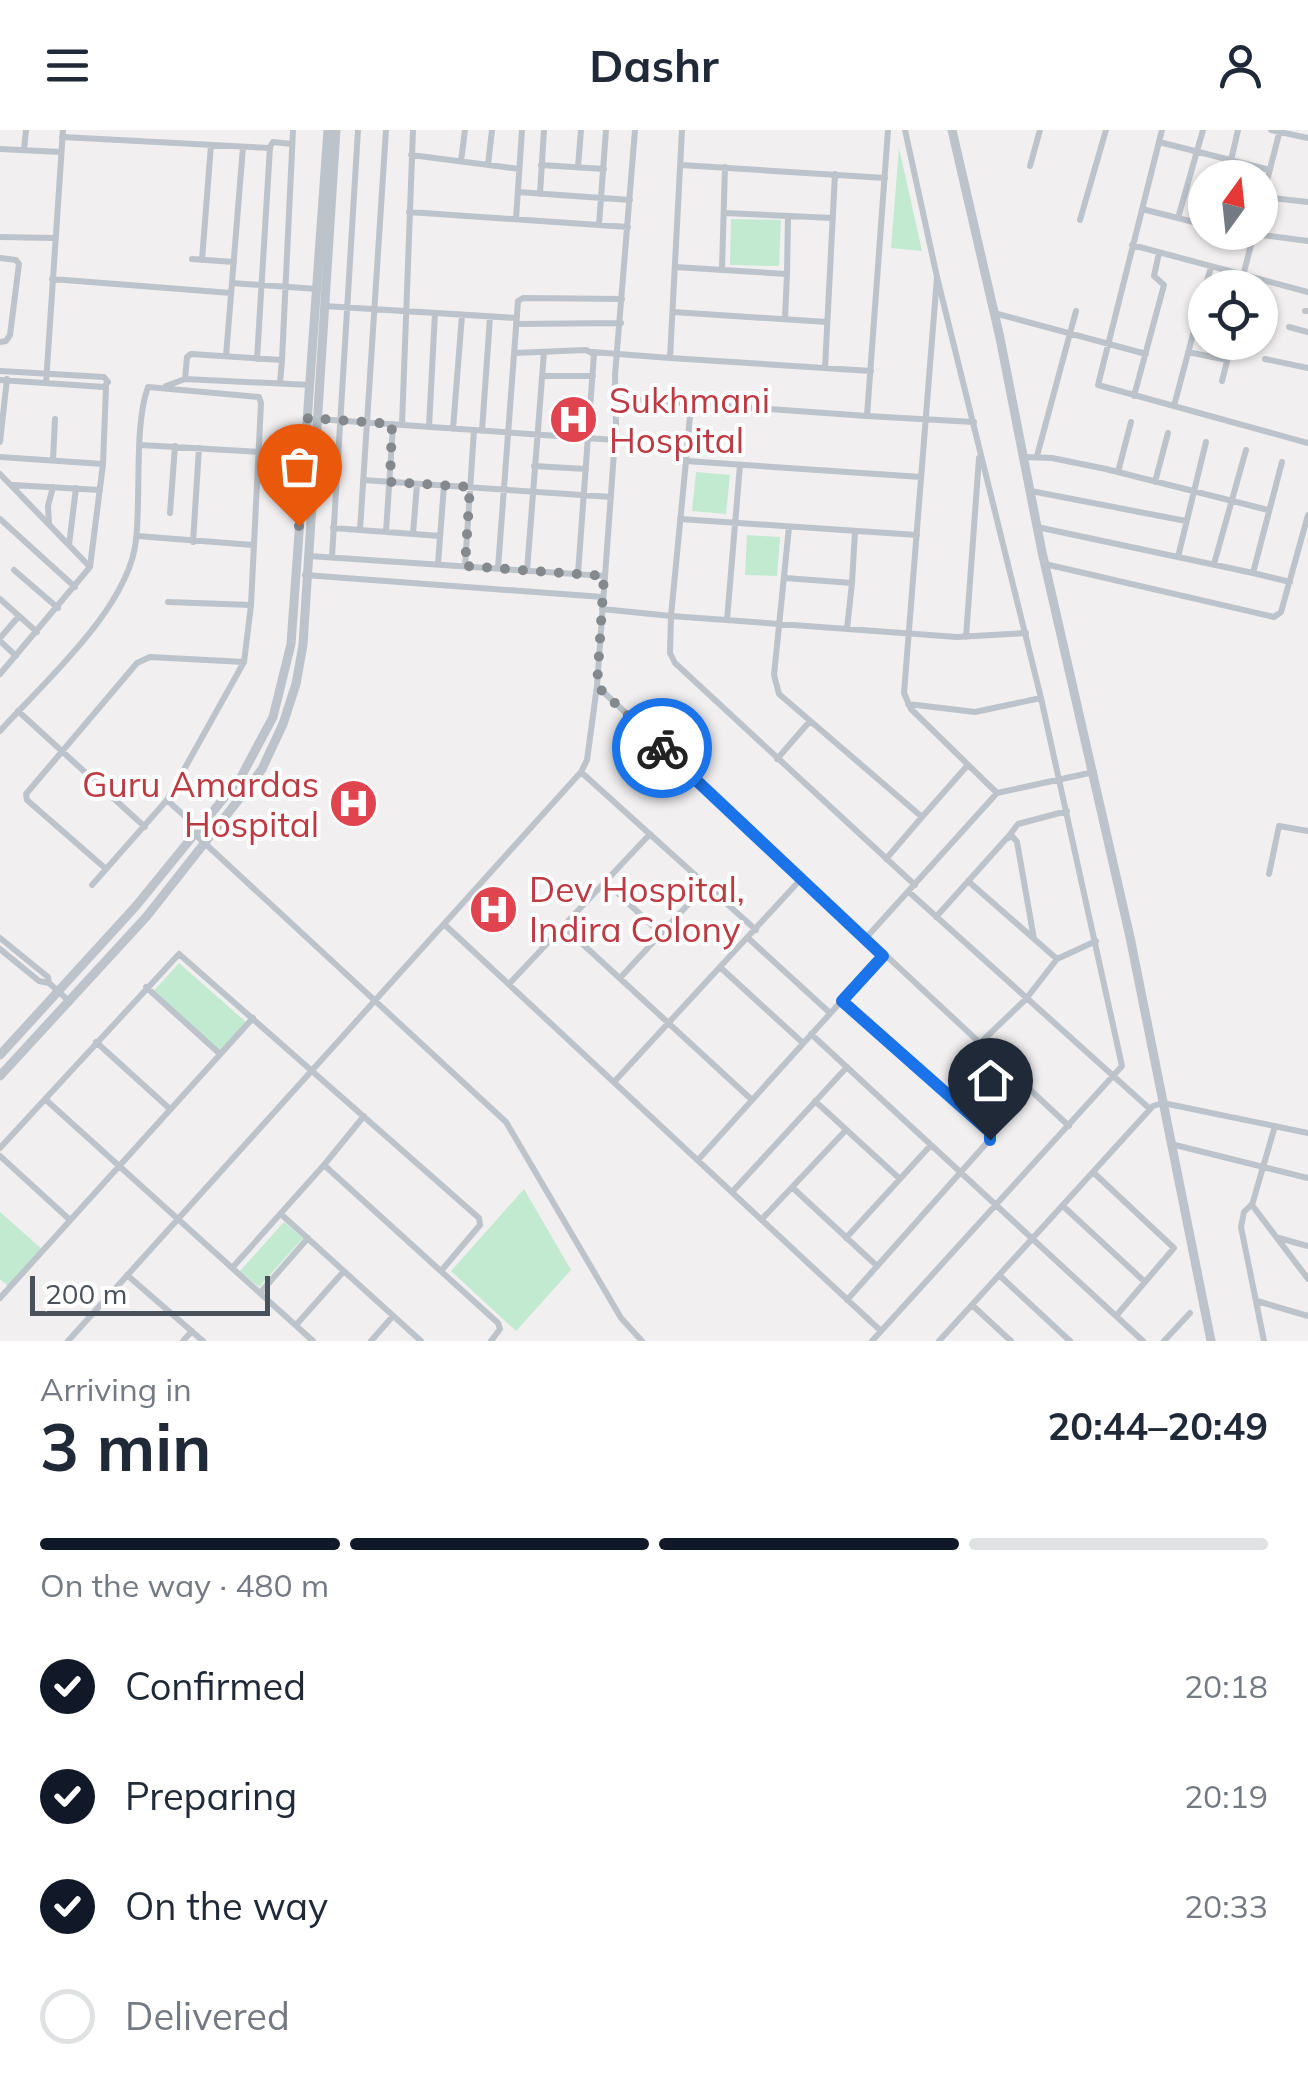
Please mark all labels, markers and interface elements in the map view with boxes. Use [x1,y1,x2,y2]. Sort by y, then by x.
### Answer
text: Dashr [589,37,719,93]
icon: menu [40,38,95,93]
icon: person [1213,38,1268,93]
north arrow [1188,160,1278,250]
map controls [1188,160,1278,360]
button: locate [1188,270,1278,360]
place label: Sukhmani Hospital [609,378,770,462]
hospital icon: Sukhmani Hospital [548,394,600,446]
pin [257,424,342,527]
icon: bag [272,439,327,494]
courier [612,698,712,798]
icon: bike [635,721,690,776]
place label: Guru Amardas Hospital [82,762,319,846]
hospital icon: Guru Amardas Hospital [328,778,380,830]
place label: Dev Hospital, Indira Colony [529,867,745,951]
hospital icon: Dev Hospital, Indira Colony [468,883,520,935]
pin [948,1038,1033,1141]
icon: home [963,1053,1018,1108]
scale bar [30,1271,270,1316]
text: 200 m [45,1276,127,1311]
text: Arriving in [40,1369,192,1409]
text: 20:44–20:49 [1048,1402,1268,1450]
text: 3 min [40,1406,211,1487]
text: On the way · 480 m [40,1565,329,1605]
icon: check [40,1659,95,1714]
text: Confirmed [125,1662,306,1710]
text: 20:18 [1184,1666,1268,1706]
icon: check [40,1769,95,1824]
text: Preparing [125,1772,297,1820]
text: 20:19 [1184,1776,1268,1816]
icon: check [40,1879,95,1934]
text: On the way [125,1882,328,1930]
text: 20:33 [1184,1886,1268,1926]
text: Delivered [125,1992,290,2040]

